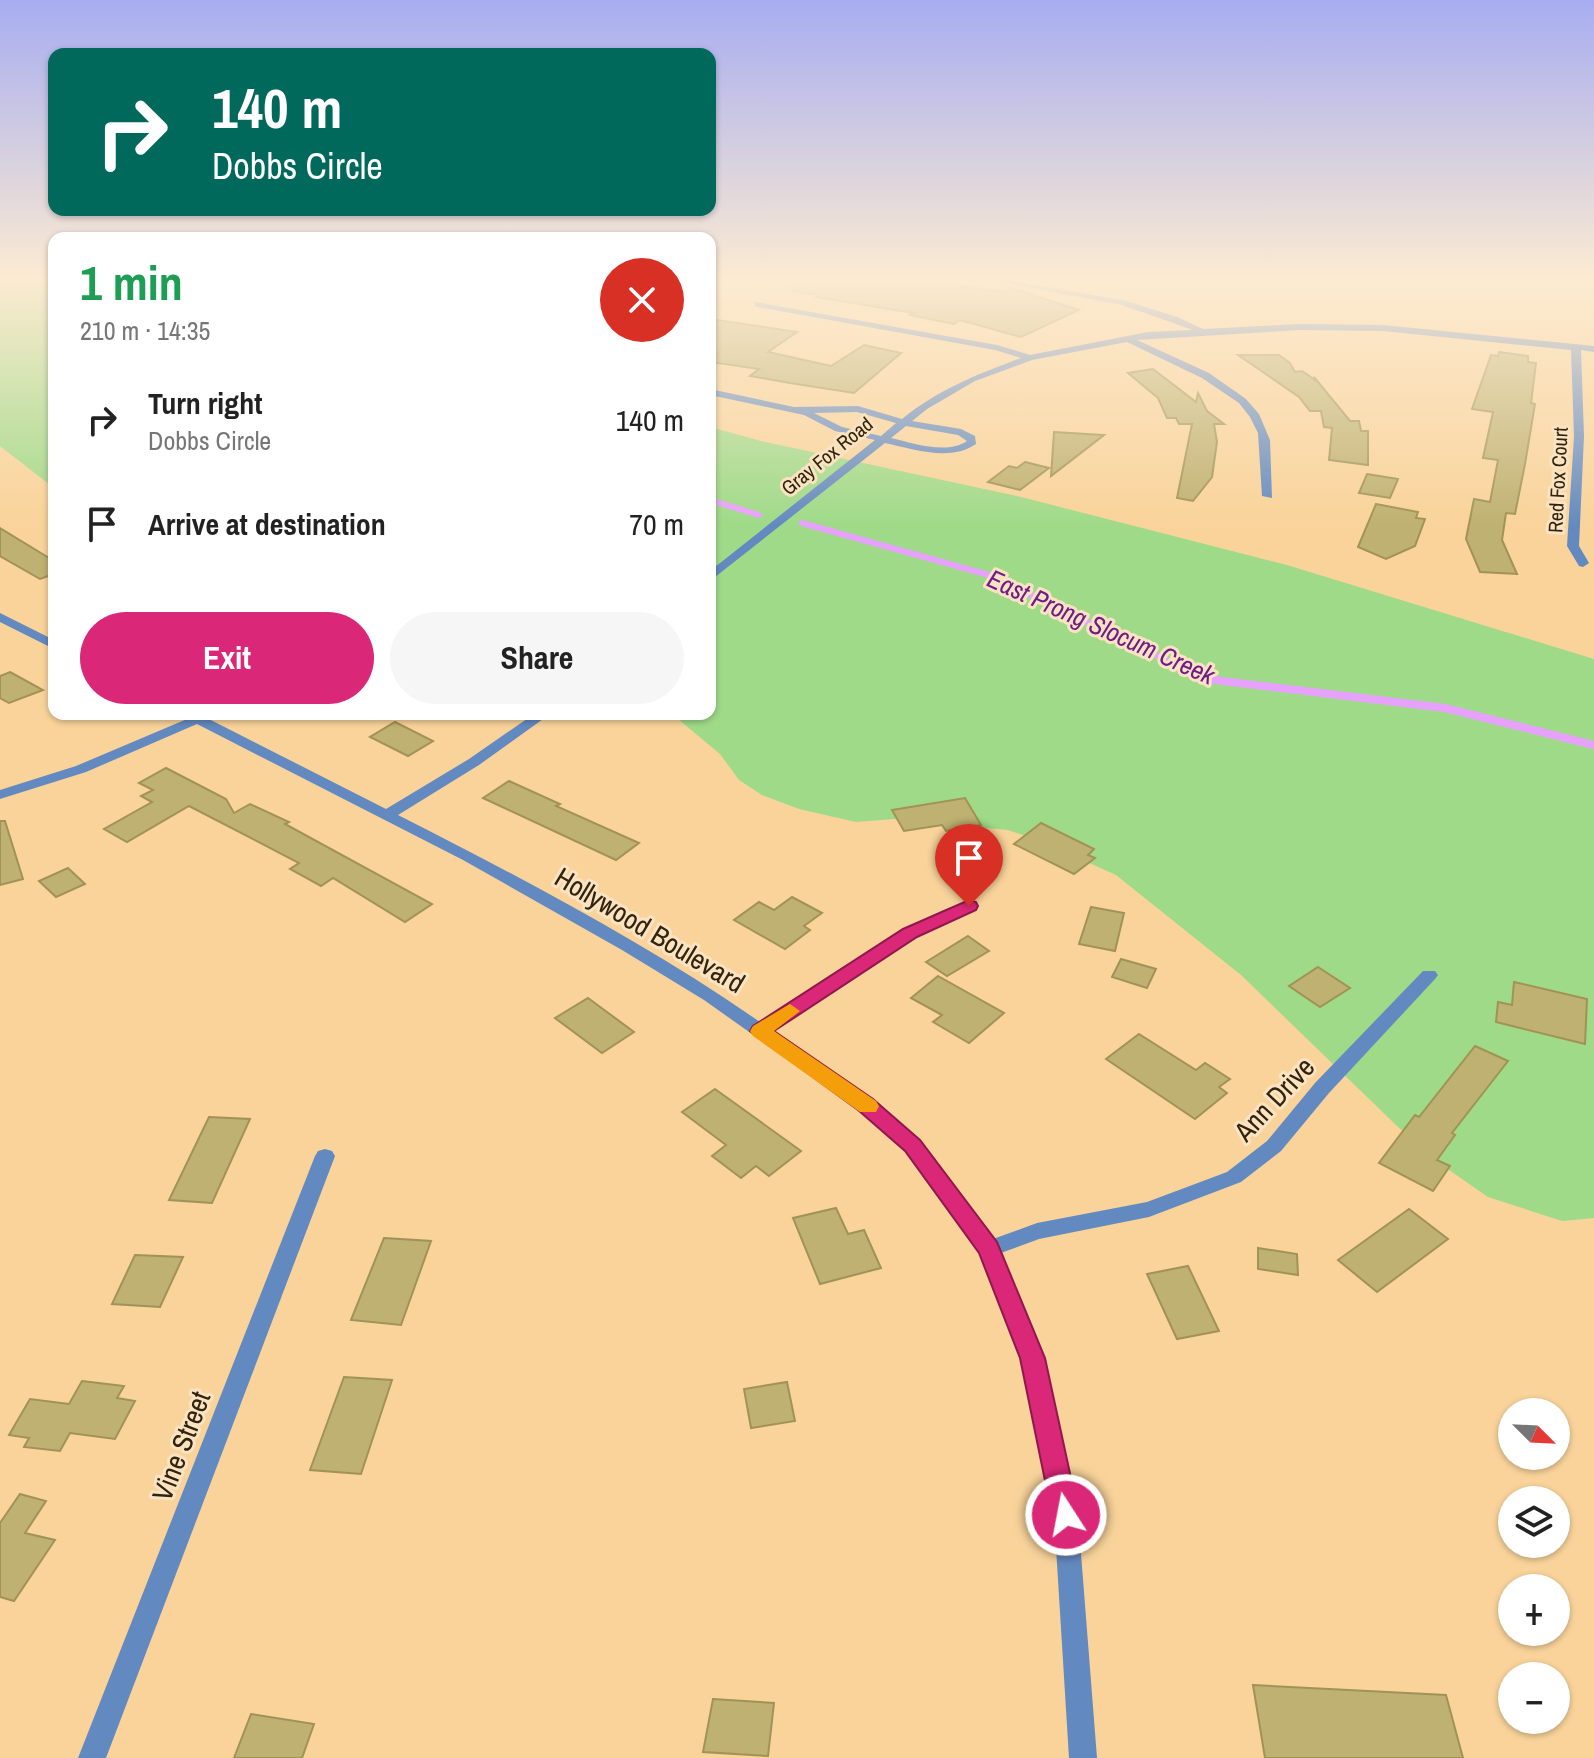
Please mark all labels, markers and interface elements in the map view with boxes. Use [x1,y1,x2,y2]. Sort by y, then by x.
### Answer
text: 140 m [212,70,342,145]
icon: right [80,80,184,184]
text: Dobbs Circle [212,142,383,190]
text: 1 min [80,250,183,315]
button: close [600,258,684,342]
text: 210 m · 14:35 [80,313,210,348]
text: Turn right [148,383,262,423]
icon: right [80,398,124,442]
text: 140 m [616,400,684,440]
street label: Gray Fox Road [775,410,878,501]
text: Dobbs Circle [148,423,271,458]
street label: Red Fox Court [1541,426,1574,534]
icon: arrive [80,502,124,546]
text: Arrive at destination [148,504,386,544]
text: 70 m [629,504,684,544]
water label: East Prong Slocum Creek [982,561,1222,693]
button: Exit [80,612,374,704]
button: Share [390,612,684,704]
pin [935,824,1003,906]
icon: arrive [947,836,991,880]
street label: Hollywood Boulevard [548,858,752,1002]
street label: Ann Drive [1225,1049,1323,1150]
street label: Vine Street [143,1386,219,1506]
north arrow [1498,1398,1570,1470]
map controls [1498,1398,1570,1734]
position arrow [1024,1473,1108,1557]
button: layers [1498,1486,1570,1558]
button: + [1498,1574,1570,1646]
button: − [1498,1662,1570,1734]

